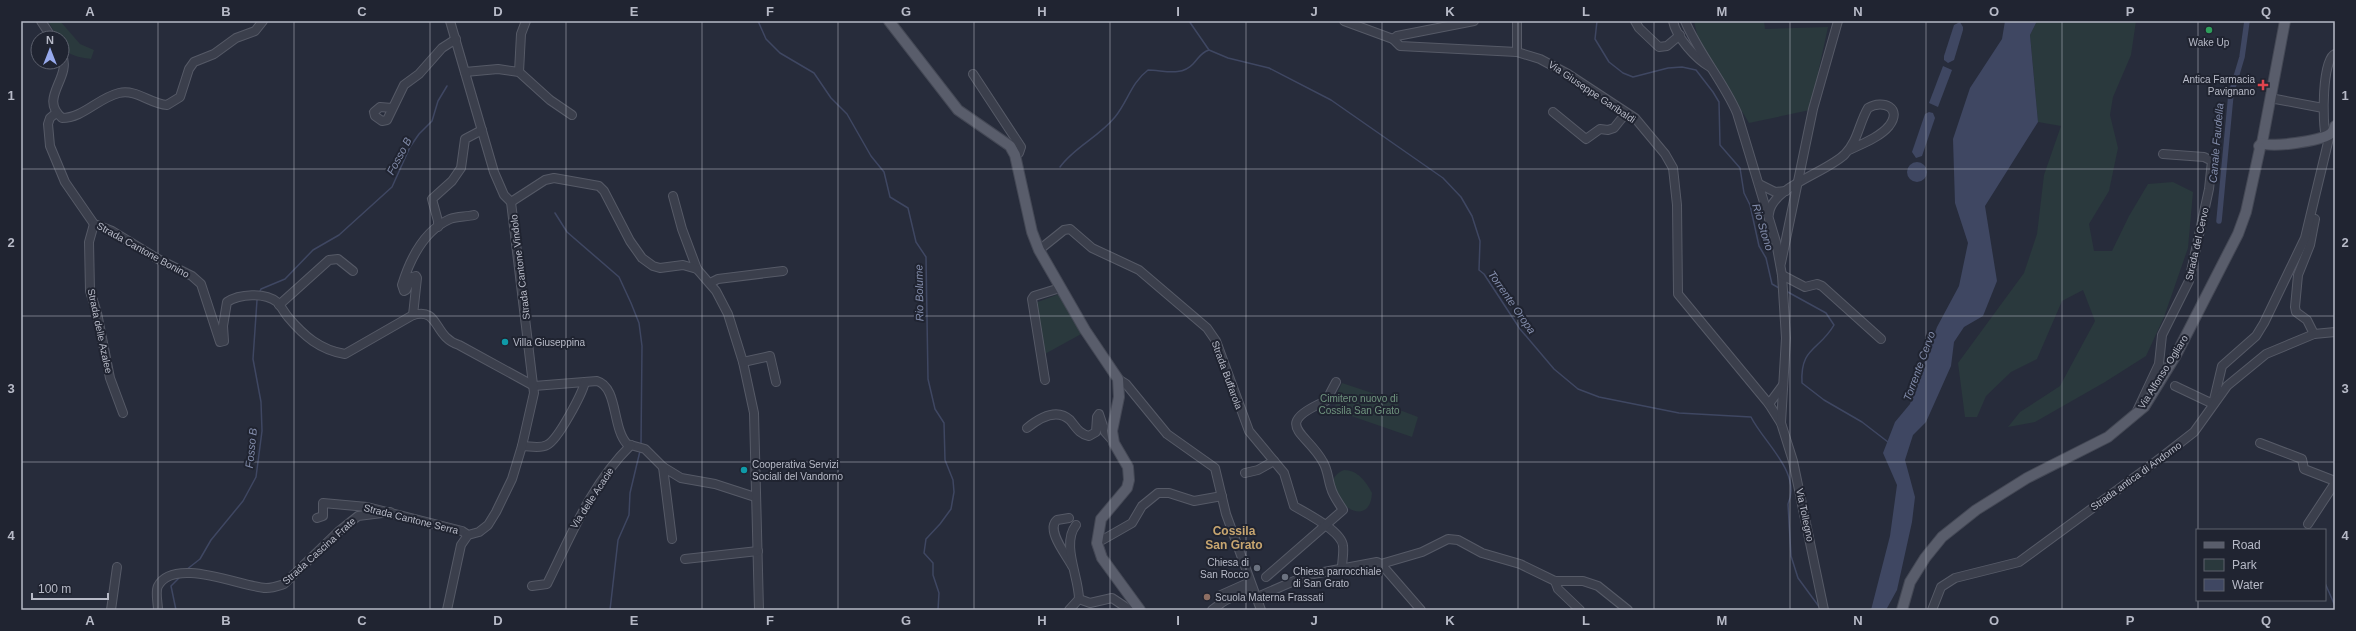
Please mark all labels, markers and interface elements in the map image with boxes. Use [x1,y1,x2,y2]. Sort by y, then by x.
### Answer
text: A [85,4,95,19]
text: B [221,4,231,19]
text: C [357,4,367,19]
text: D [493,4,503,19]
text: E [630,4,639,19]
text: F [766,4,774,19]
text: G [901,4,911,19]
text: H [1037,4,1047,19]
text: I [1176,4,1180,19]
text: J [1310,4,1318,19]
text: K [1445,4,1455,19]
text: L [1582,4,1590,19]
text: M [1717,4,1727,19]
text: N [1853,4,1863,19]
text: O [1989,4,1999,19]
text: P [2126,4,2135,19]
text: Q [2261,4,2271,19]
marker: Wake Up [2204,25,2214,35]
north arrow [30,30,70,70]
text: N [46,34,54,46]
place label: Wake Up [2189,37,2230,48]
street label: Via Giuseppe Garibaldi [1546,59,1638,125]
place label: Antica Farmacia Pavignano [2183,74,2255,97]
marker: Antica Farmacia Pavignano [2258,80,2268,90]
text: 1 [7,88,15,103]
text: 1 [2341,88,2349,103]
water label: Canale Faudella [2207,103,2225,183]
water label: Fosso B [384,135,414,177]
water label: Rio Stono [1750,202,1776,252]
street label: Strada del Cervo [2183,206,2211,282]
street label: Strada Cantone Vindolo [508,213,532,320]
street label: Strada Cantone Bonino [95,220,192,280]
text: 2 [7,235,15,250]
text: 2 [2341,235,2349,250]
water label: Rio Bolume [913,264,925,322]
water label: Torrente Oropa [1486,268,1538,336]
street label: Strada delle Azalee [86,288,114,375]
water label: Torrente Cervo [1901,330,1937,402]
street label: Via Alfonso Ogliaro [2136,333,2190,411]
marker: Villa Giuseppina [500,337,510,347]
place label: Villa Giuseppina [513,337,586,348]
street label: Strada Buffarola [1210,339,1245,411]
text: 3 [7,381,15,396]
text: 3 [2341,381,2349,396]
park label: Cimitero nuovo di Cossila San Grato [1318,393,1400,416]
water label: Fosso B [243,427,259,469]
street label: Strada antica di Andorno [2088,439,2184,513]
place label: Cooperativa Servizi Sociali del Vandorno [752,459,843,482]
street label: Via delle Acacie [568,465,616,531]
marker: Cooperativa Servizi Sociali del Vandorno [739,465,749,475]
street label: Via Tollegno [1794,487,1816,543]
street label: Strada Cantone Serra [362,502,460,536]
street label: Strada Cascina Frate [280,515,358,587]
district label: Cossila San Grato [1205,524,1263,552]
text: 4 [7,528,15,543]
text: 4 [2341,528,2349,543]
legend [2196,529,2326,601]
text: Road [2232,538,2261,552]
place label: Chiesa di San Rocco [1200,557,1249,580]
text: Park [2232,558,2258,572]
marker: Chiesa di San Rocco [1252,563,1262,573]
place label: Chiesa parrocchiale di San Grato [1293,566,1382,589]
marker: Chiesa parrocchiale di San Grato [1280,572,1290,582]
scale bar [32,575,108,601]
text: Water [2232,578,2264,592]
text: 100 m [38,582,71,596]
marker: Scuola Materna Frassati [1202,592,1212,602]
place label: Scuola Materna Frassati [1215,592,1323,603]
text: A [85,613,95,628]
text: B [221,613,231,628]
text: C [357,613,367,628]
text: D [493,613,503,628]
text: E [630,613,639,628]
text: F [766,613,774,628]
text: G [901,613,911,628]
text: H [1037,613,1047,628]
text: I [1176,613,1180,628]
text: J [1310,613,1318,628]
text: K [1445,613,1455,628]
text: L [1582,613,1590,628]
text: M [1717,613,1727,628]
text: N [1853,613,1863,628]
text: O [1989,613,1999,628]
text: P [2126,613,2135,628]
text: Q [2261,613,2271,628]

